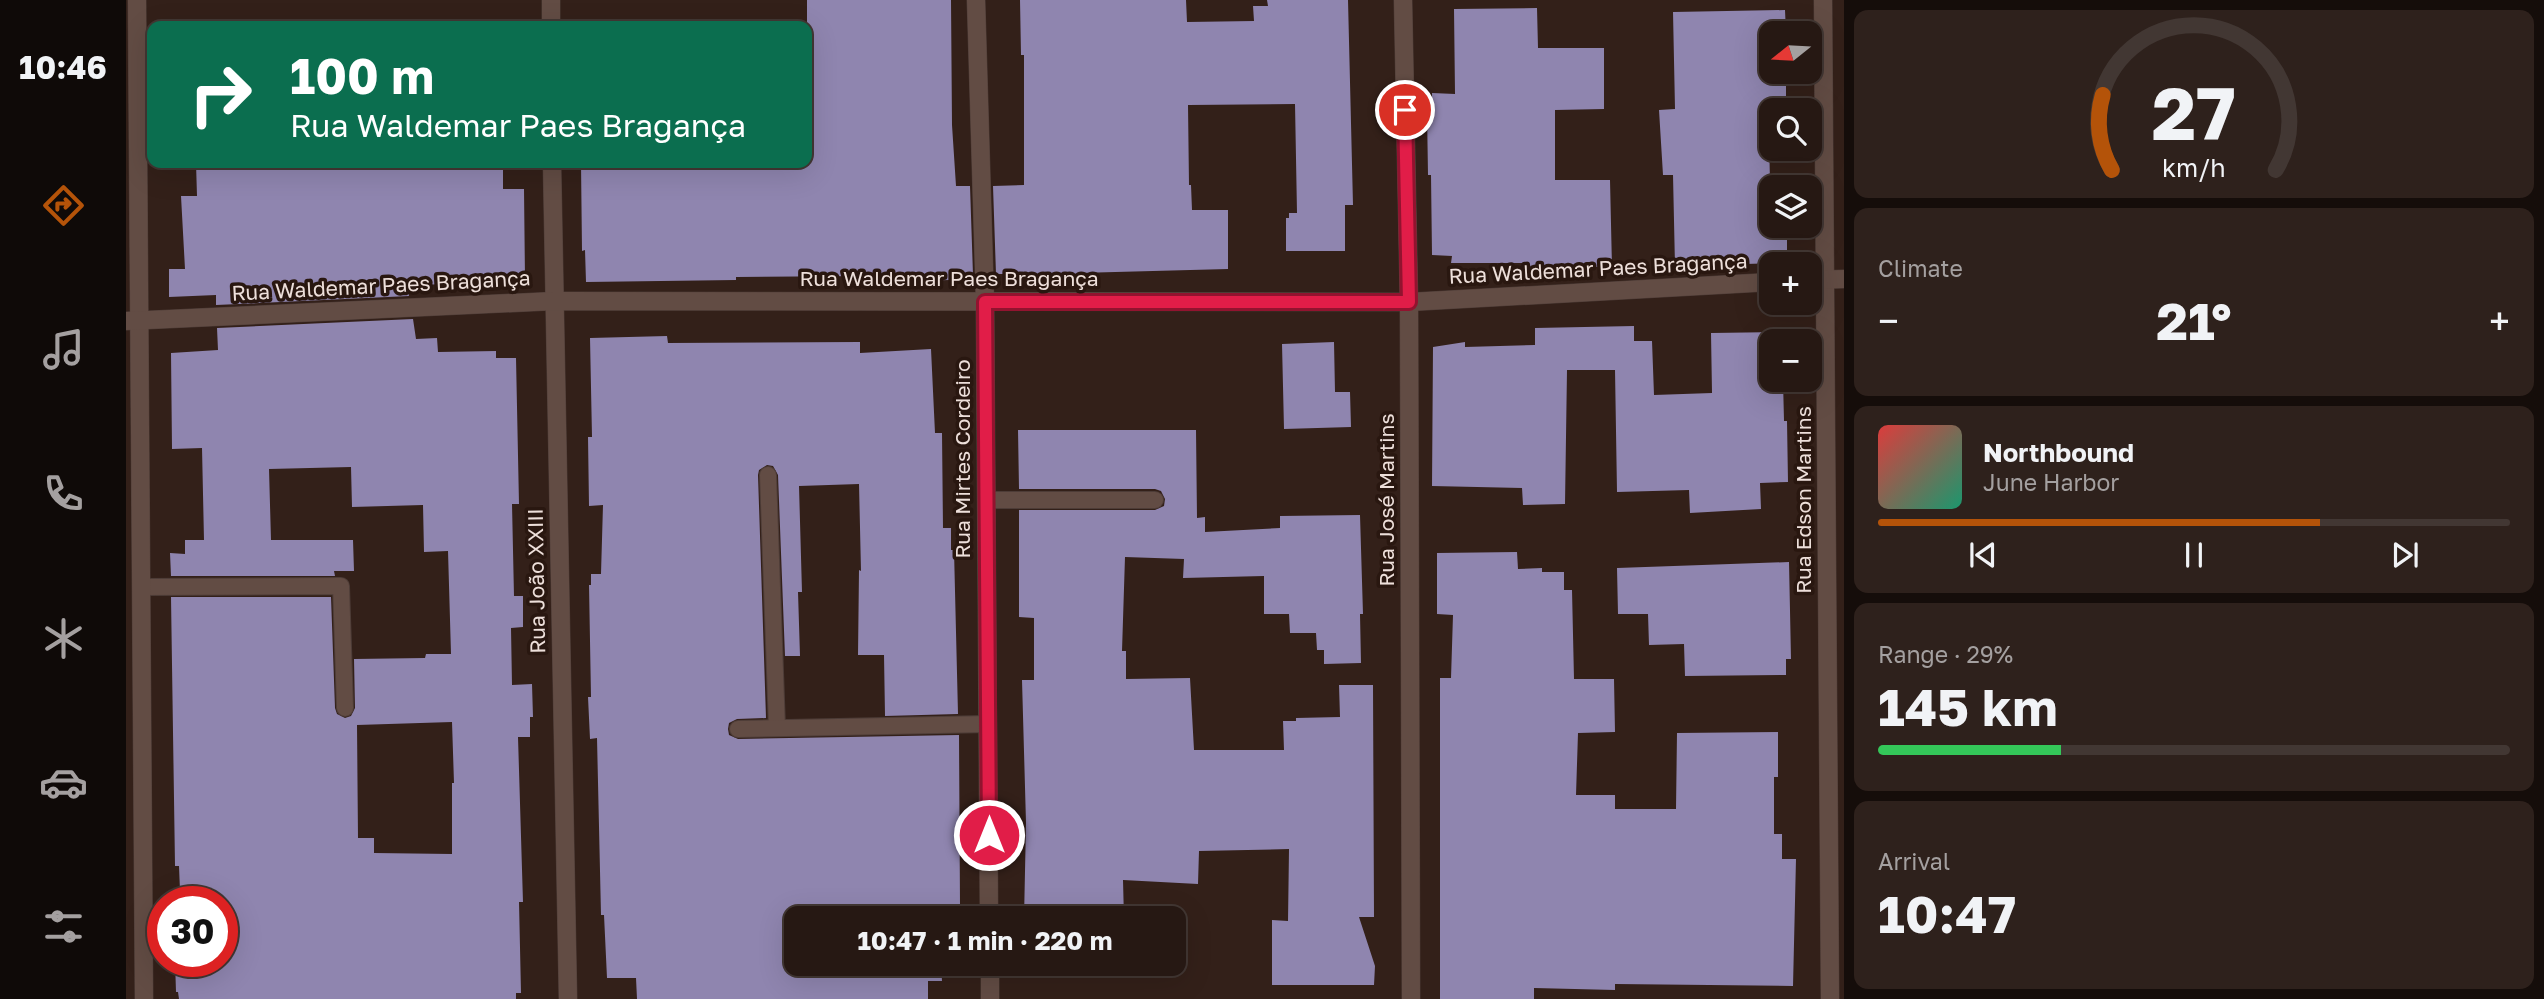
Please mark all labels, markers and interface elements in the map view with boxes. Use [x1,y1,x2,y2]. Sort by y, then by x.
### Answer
north arrow [1759,21,1822,84]
map controls [1759,21,1822,392]
text: 100 m [290,46,434,105]
text: 10:46 [19,48,107,86]
icon: right [175,49,266,140]
text: 27 [2152,69,2236,156]
pin [1375,80,1435,140]
icon: arrive [1386,91,1424,129]
button: search [1759,98,1822,161]
text: Rua Waldemar Paes Bragança [290,106,746,144]
text: km/h [2162,152,2226,183]
button: layers [1759,175,1822,238]
icon: directions [39,181,88,230]
street label: Rua Waldemar Paes Bragança [1448,247,1748,289]
button: + [1759,252,1822,315]
text: Climate [1878,254,1963,282]
street label: Rua Waldemar Paes Bragança [231,264,531,306]
street label: Rua Waldemar Paes Bragança [799,265,1099,291]
text: 21° [2156,289,2232,351]
text: − [1878,298,1899,343]
text: + [2489,298,2510,343]
icon: music [39,325,88,374]
button: − [1759,329,1822,392]
street label: Rua Mirtes Cordeiro [949,359,975,559]
street label: Rua Edson Martins [1790,406,1816,594]
street label: Rua José Martins [1373,413,1399,587]
text: Northbound [1983,437,2134,468]
text: June Harbor [1983,468,2119,496]
icon: phone [39,469,88,518]
street label: Rua João XXIII [522,508,550,654]
icon: previous [1964,536,2002,574]
icon: pause [2175,536,2213,574]
icon: next [2386,536,2424,574]
icon: climate [39,614,88,663]
text: Range · 29% [1878,640,2013,668]
text: 145 km [1878,675,2058,737]
icon: car [39,758,88,807]
position arrow [952,798,1026,872]
text: Arrival [1878,847,1950,875]
text: 10:47 [1878,882,2016,944]
speed limit sign: 30 [147,886,238,977]
icon: filters [39,902,88,951]
text: 10:47 · 1 min · 220 m [857,925,1113,956]

